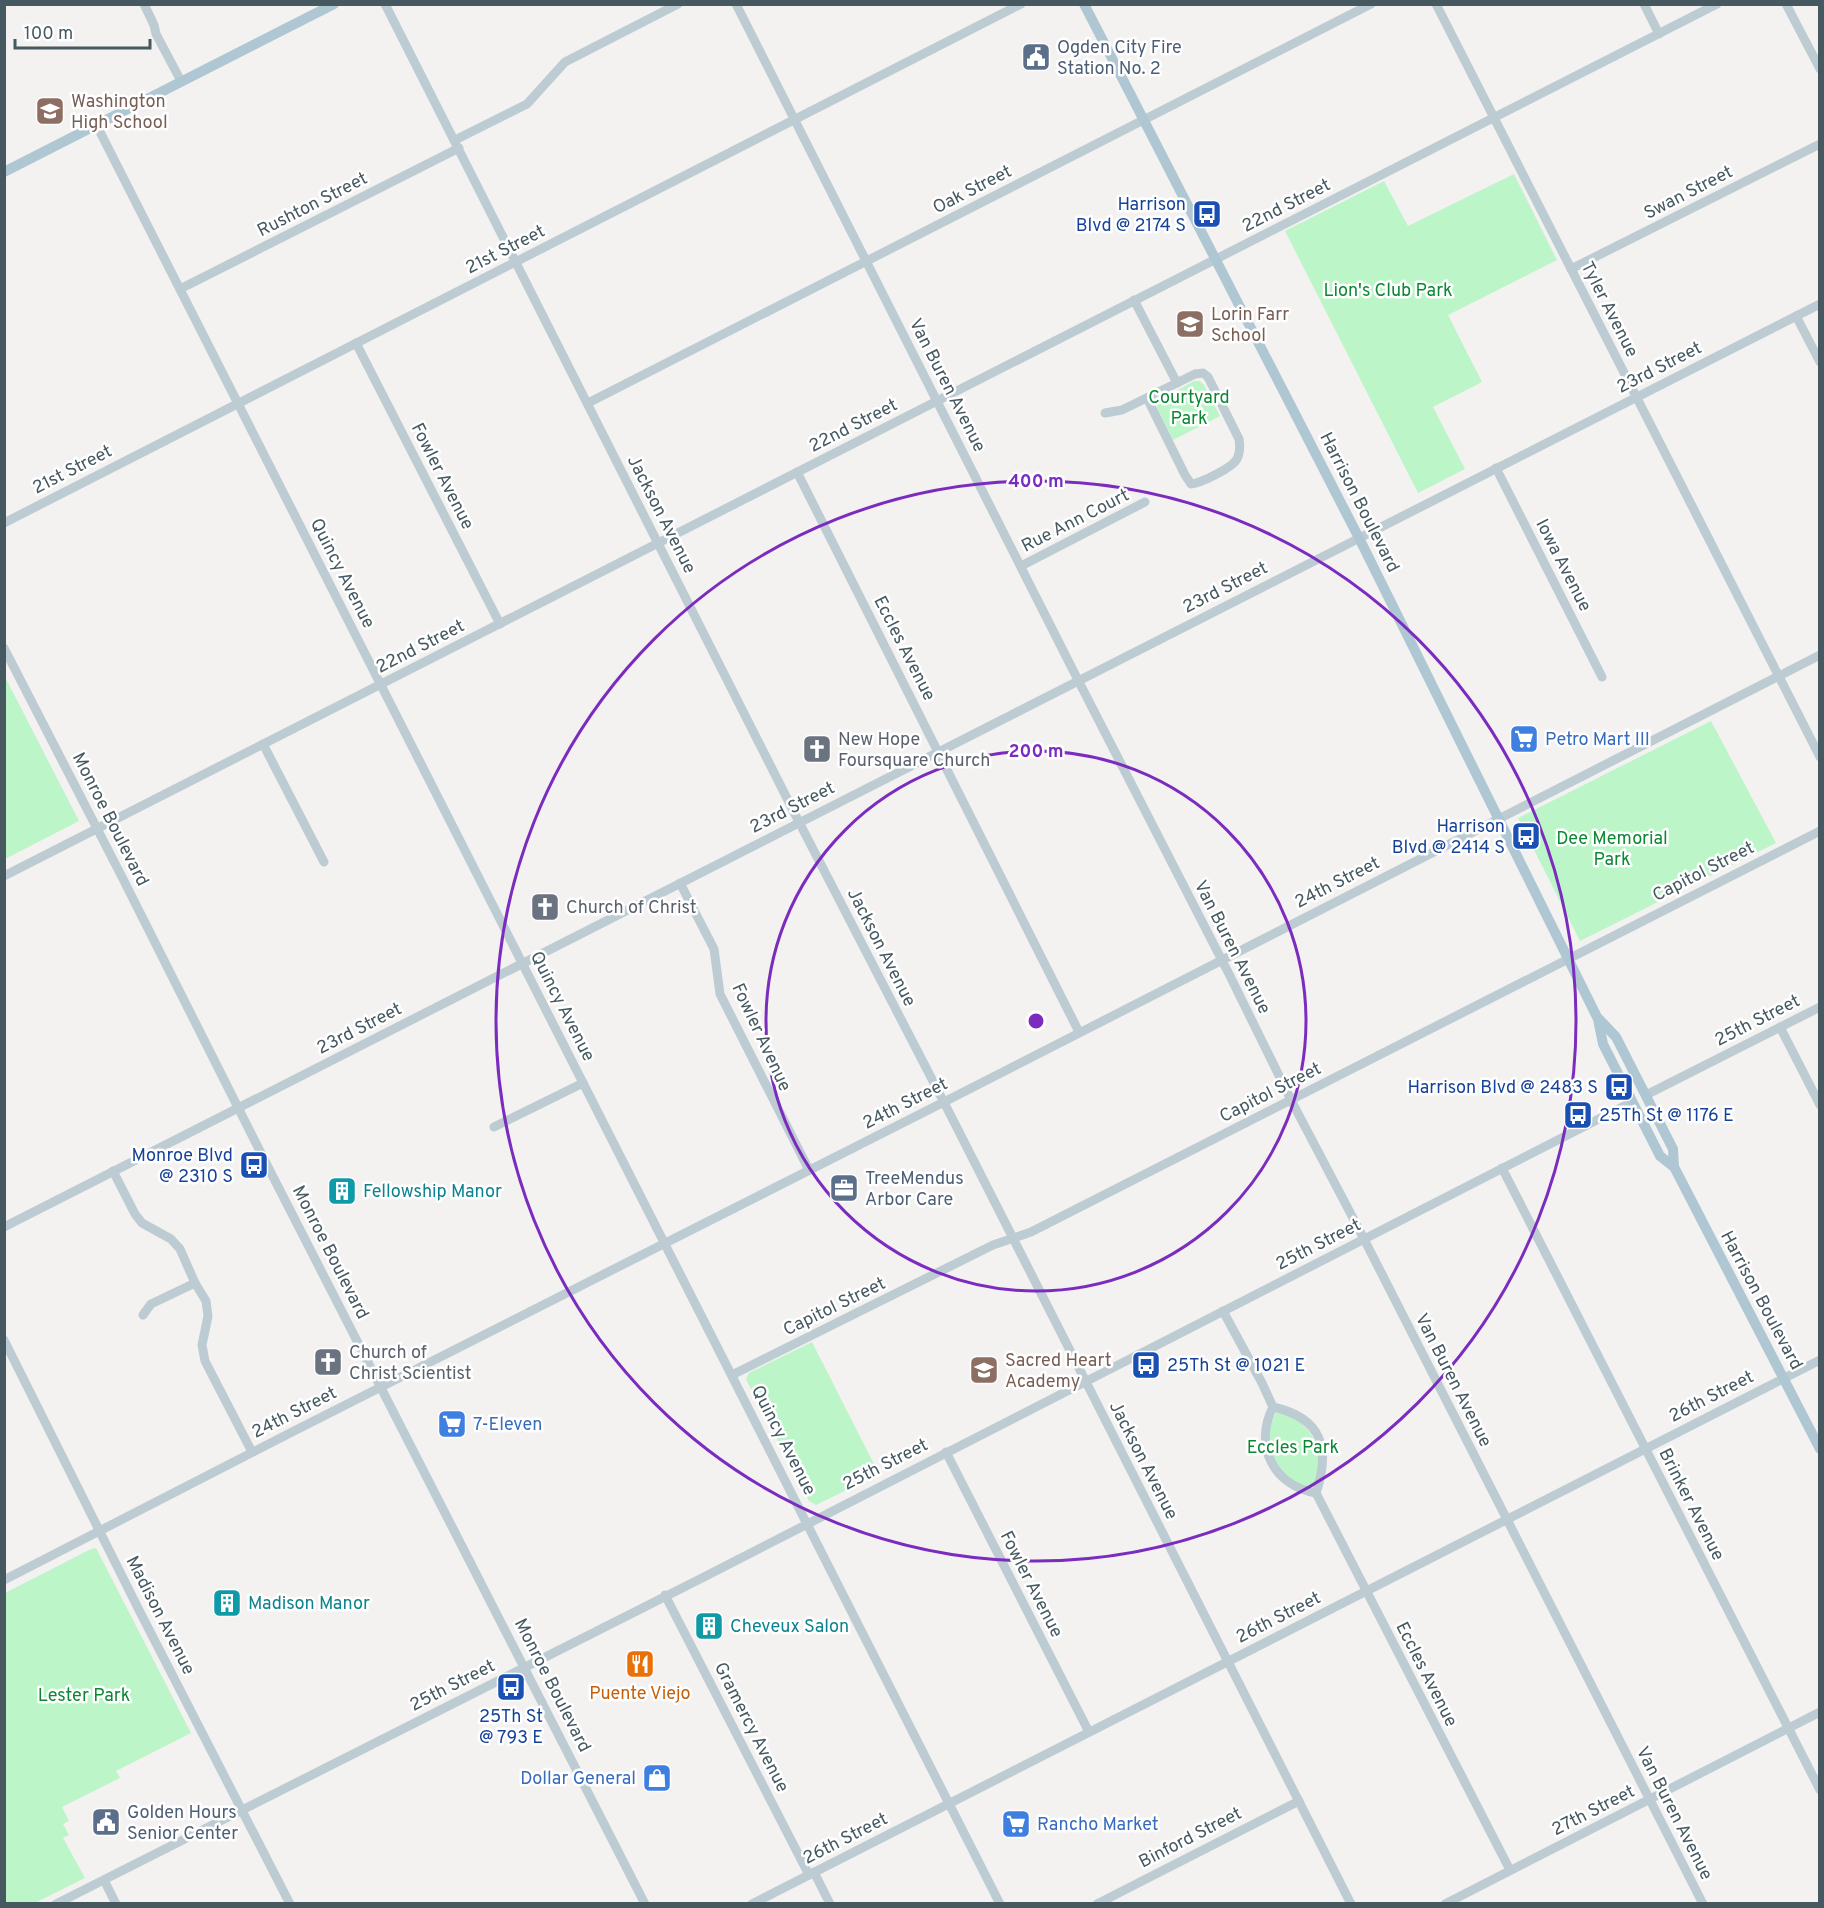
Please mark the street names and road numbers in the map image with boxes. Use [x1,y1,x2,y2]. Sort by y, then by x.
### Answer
street label: Oak Street [929,161,1016,220]
street label: Swan Street [1640,161,1737,225]
street label: Rushton Street [254,168,372,243]
street label: 22nd Street [1239,174,1335,238]
street label: 21st Street [462,221,549,280]
street label: Tyler Avenue [1575,258,1643,361]
street label: Van Buren Avenue [903,315,990,456]
street label: 23rd Street [1613,337,1706,400]
street label: 22nd Street [806,394,902,458]
street label: Fowler Avenue [405,419,478,534]
street label: Harrison Boulevard [1313,429,1404,577]
street label: 21st Street [29,441,116,500]
street label: Jackson Avenue [621,452,700,578]
street label: Rue Ann Court [1018,484,1133,558]
street label: Quincy Avenue [304,515,379,633]
street label: Iowa Avenue [1530,516,1596,616]
street label: 23rd Street [1179,557,1272,620]
street label: Eccles Avenue [867,592,940,705]
street label: 22nd Street [373,615,469,679]
street label: Monroe Boulevard [66,749,153,890]
street label: 23rd Street [746,777,839,840]
street label: Capitol Street [1649,837,1758,908]
street label: 24th Street [1291,852,1384,915]
street label: Van Buren Avenue [1188,877,1275,1018]
street label: Jackson Avenue [841,885,920,1011]
street label: Quincy Avenue [524,948,599,1066]
street label: Fowler Avenue [726,980,796,1095]
street label: 25th Street [1711,990,1804,1053]
street label: 23rd Street [313,998,406,1061]
street label: Capitol Street [1216,1058,1325,1129]
street label: 24th Street [859,1073,952,1136]
street label: Monroe Boulevard [286,1182,373,1323]
street label: 25th Street [1272,1214,1365,1277]
street label: Harrison Boulevard [1714,1227,1807,1374]
street label: Capitol Street [780,1273,890,1342]
street label: Van Buren Avenue [1409,1310,1496,1451]
street label: 26th Street [1665,1366,1758,1428]
street label: 24th Street [248,1382,341,1445]
street label: Quincy Avenue [745,1382,820,1500]
street label: Jackson Avenue [1103,1398,1182,1524]
street label: 25th Street [839,1434,932,1497]
street label: Brinker Avenue [1652,1445,1729,1565]
street label: Fowler Avenue [994,1527,1067,1642]
street label: Madison Avenue [120,1552,200,1679]
street label: 26th Street [1232,1587,1325,1649]
street label: Monroe Boulevard [508,1615,595,1756]
street label: Eccles Avenue [1389,1618,1462,1731]
street label: 25th Street [406,1655,499,1718]
street label: Gramercy Avenue [708,1659,793,1797]
street label: Van Buren Avenue [1630,1743,1717,1884]
street label: 27th Street [1548,1781,1639,1842]
street label: Binford Street [1135,1803,1246,1874]
street label: 26th Street [799,1808,892,1870]

